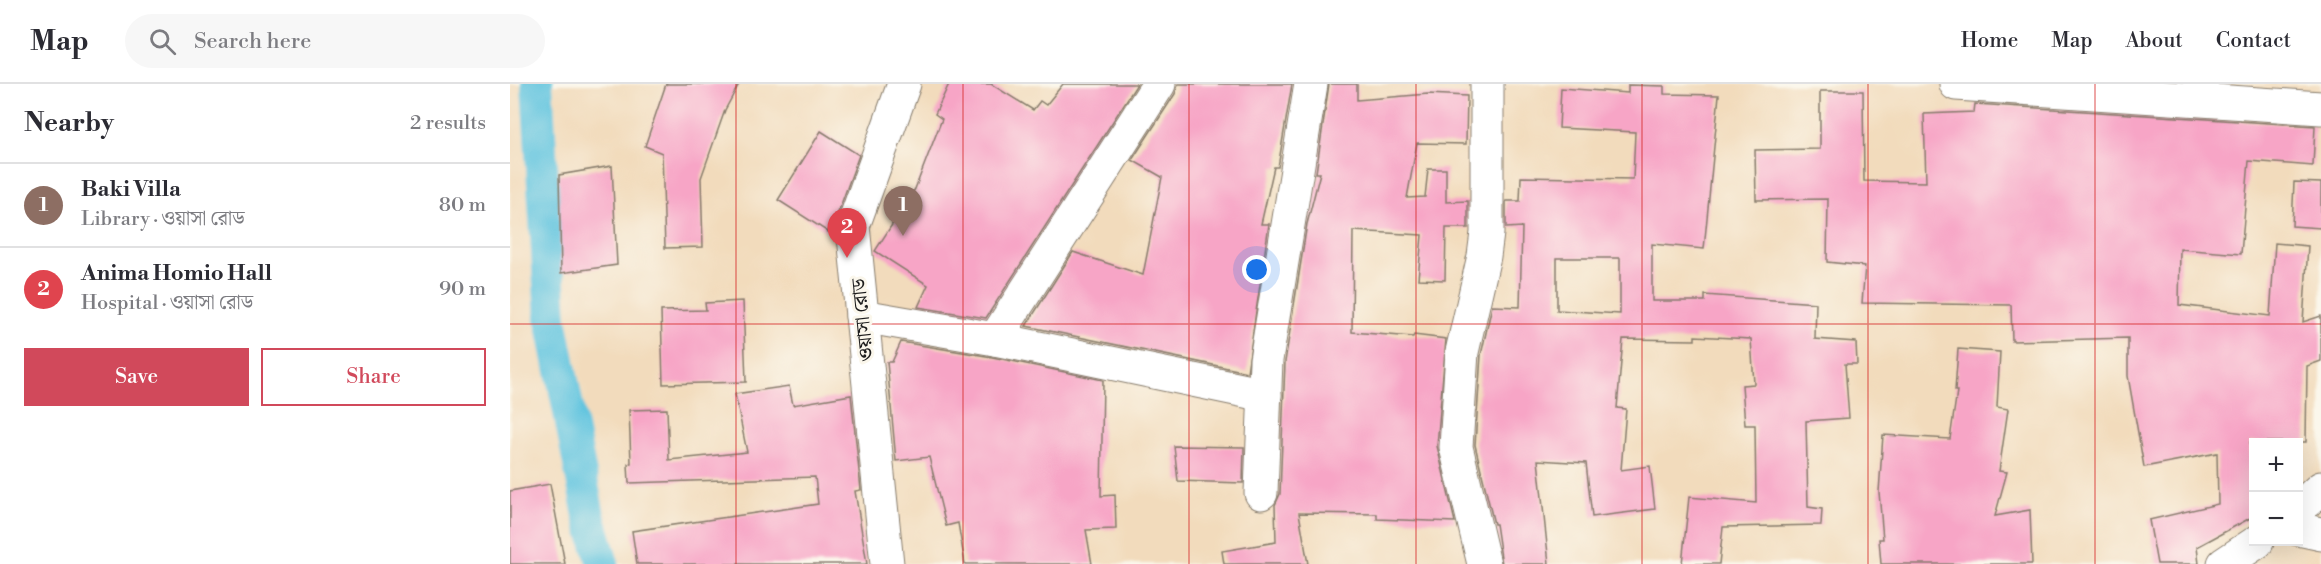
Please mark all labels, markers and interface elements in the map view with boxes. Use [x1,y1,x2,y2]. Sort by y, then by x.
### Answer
search box [125,14,545,68]
text: Map [30,24,89,59]
icon: search [146,25,179,58]
text: Search here [194,28,311,55]
text: Home [1961,28,2018,54]
text: Map [2051,28,2093,54]
text: About [2126,28,2183,54]
text: Contact [2216,28,2291,54]
text: Nearby [24,107,114,139]
text: 2 results [410,111,486,136]
text: Baki Villa [81,176,181,203]
pin: 1 [884,186,922,236]
text: 1 [39,193,48,218]
text: 80 m [439,193,486,218]
text: Library · ওয়াসা রোড [81,207,245,232]
pin: 2 [828,208,866,258]
your location [1242,255,1271,284]
text: Anima Homio Hall [81,260,272,287]
text: 2 [37,277,50,302]
text: 90 m [439,277,486,302]
street label: ওয়াসা রোড [847,277,880,362]
text: Hospital · ওয়াসা রোড [81,291,253,316]
button: Save [24,348,249,406]
button: Share [261,348,486,406]
map controls [2249,438,2303,546]
button: + [2249,438,2303,492]
button: − [2249,492,2303,546]

